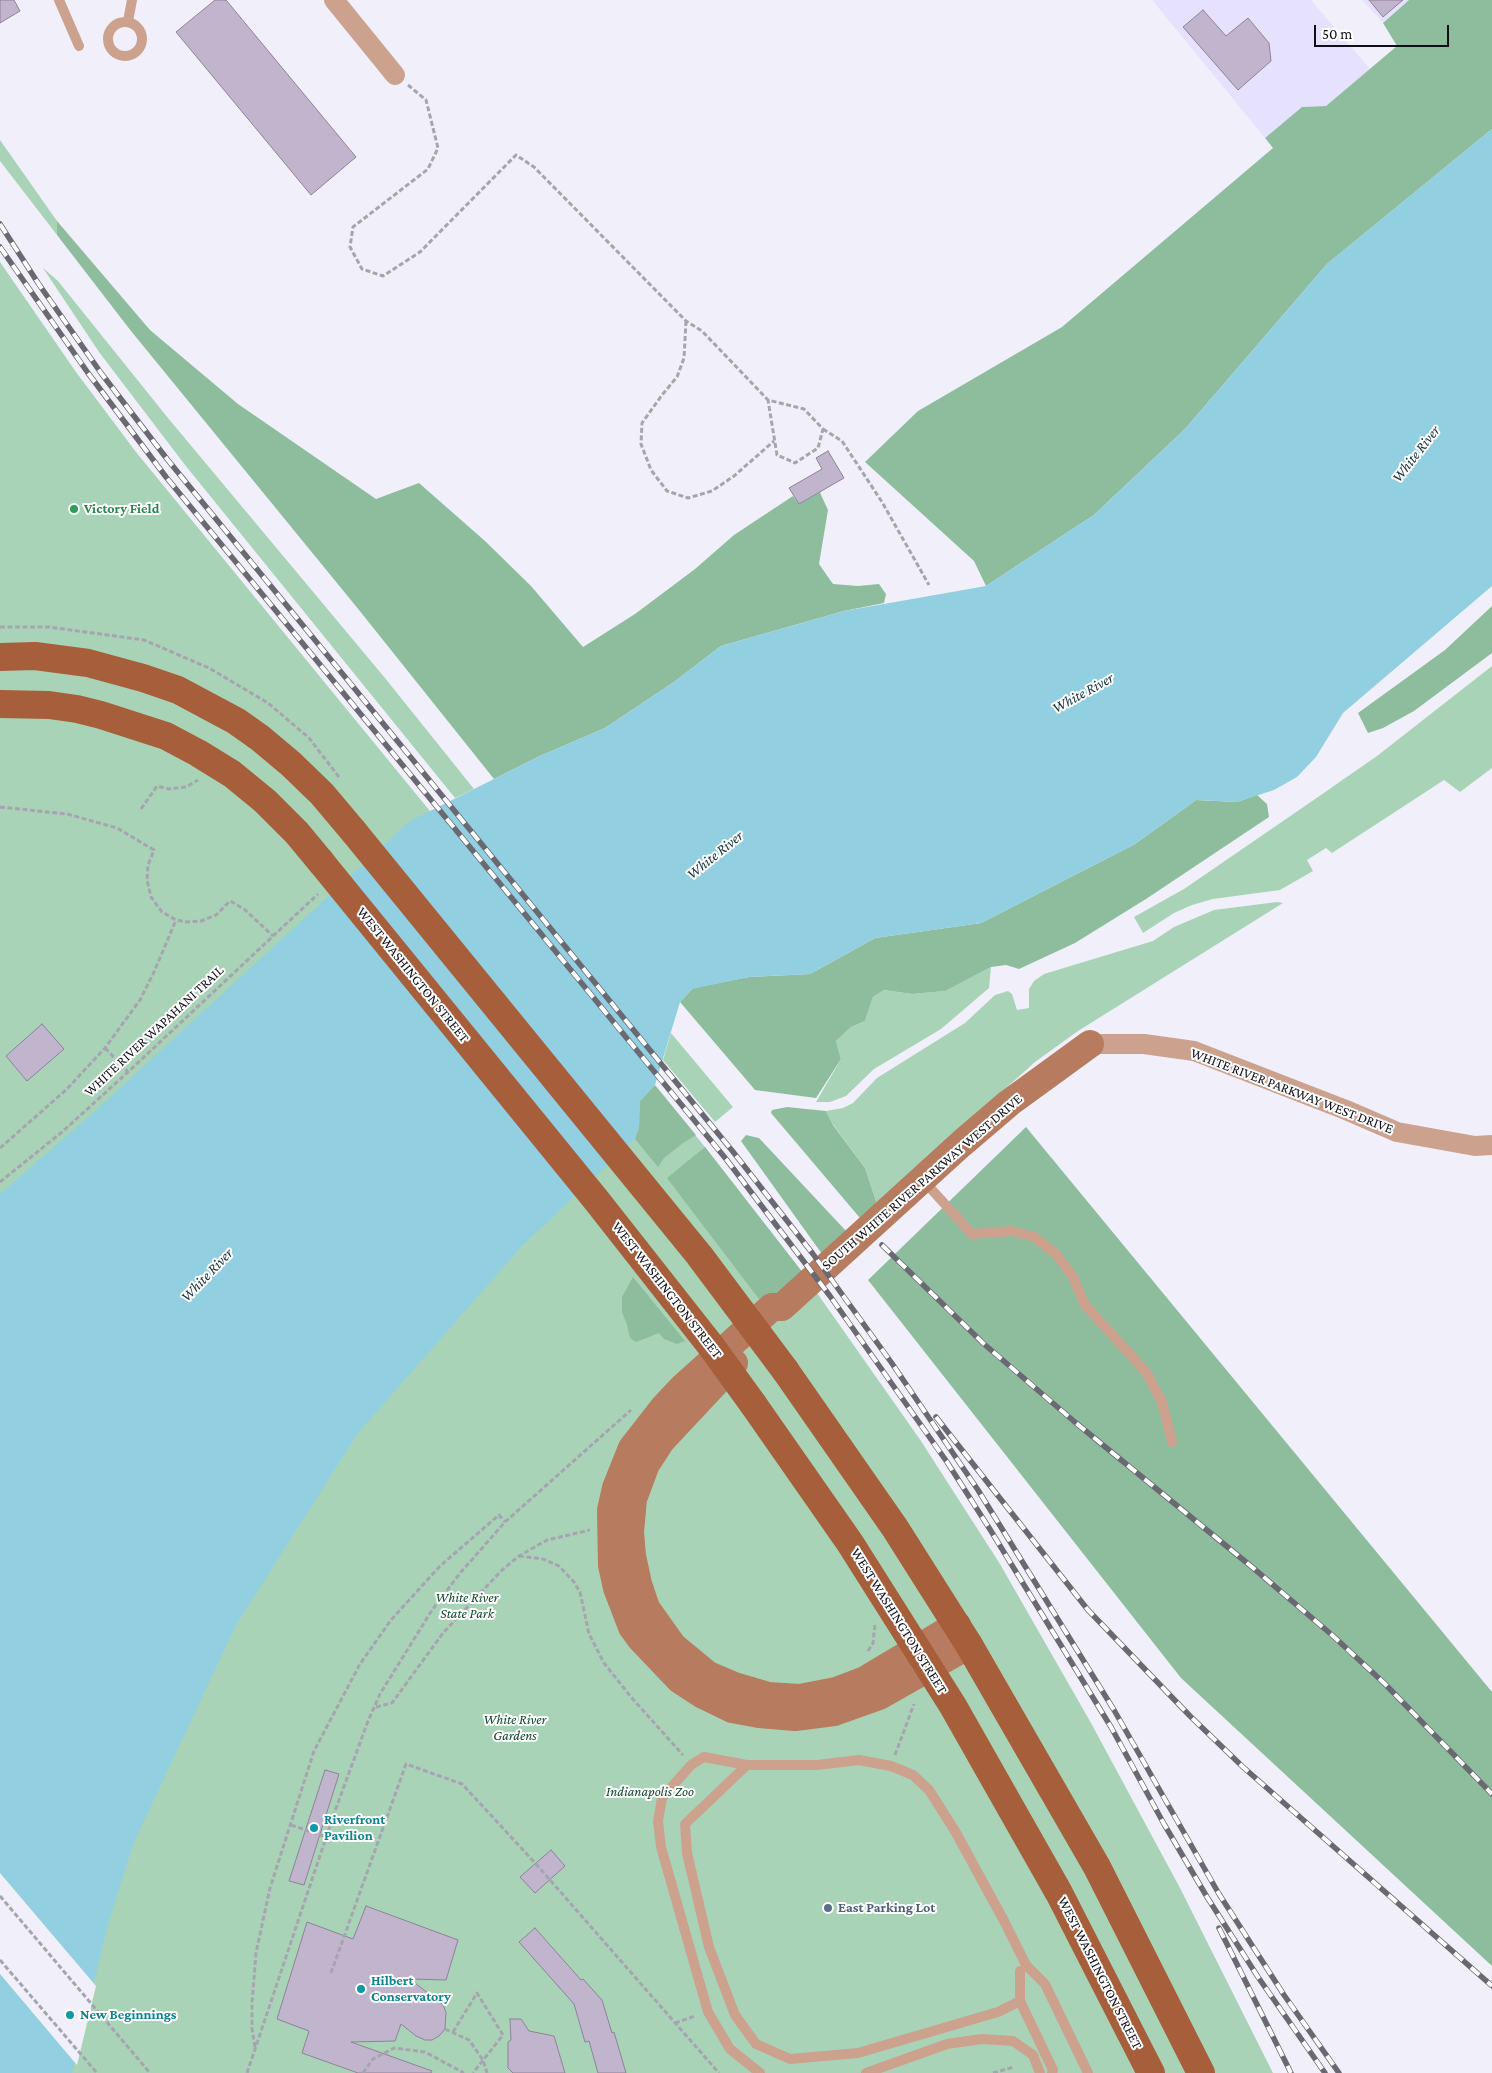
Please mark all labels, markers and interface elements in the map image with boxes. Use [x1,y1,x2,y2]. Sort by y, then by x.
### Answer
scale bar [1317,15,1452,47]
text: 50 m [1322,26,1352,42]
water label: White River [1388,422,1444,486]
place label: Victory Field [84,501,159,517]
marker: Victory Field [68,503,80,515]
water label: White River [1049,669,1117,717]
water label: White River [683,827,747,883]
street label: WEST WASHINGTON STREET [353,904,473,1046]
street label: WHITE RIVER WAPAHANI TRAIL [81,962,227,1100]
street label: WHITE RIVER PARKWAY WEST DRIVE [1188,1045,1396,1137]
street label: SOUTH WHITE RIVER PARKWAY WEST DRIVE [818,1090,1026,1274]
street label: WEST WASHINGTON STREET [608,1218,726,1362]
water label: White River [177,1245,237,1305]
street label: WEST WASHINGTON STREET [847,1545,951,1697]
park label: White River State Park [436,1590,498,1622]
park label: White River Gardens [484,1712,546,1744]
park label: Indianapolis Zoo [606,1784,694,1800]
place label: Riverfront Pavilion [324,1812,385,1844]
marker: Riverfront Pavilion [308,1822,320,1834]
street label: WEST WASHINGTON STREET [1054,1894,1146,2052]
place label: East Parking Lot [838,1900,935,1916]
marker: East Parking Lot [822,1902,834,1914]
place label: Hilbert Conservatory [371,1973,451,2005]
marker: Hilbert Conservatory [355,1983,367,1995]
place label: New Beginnings [80,2007,176,2023]
marker: New Beginnings [64,2009,76,2021]

